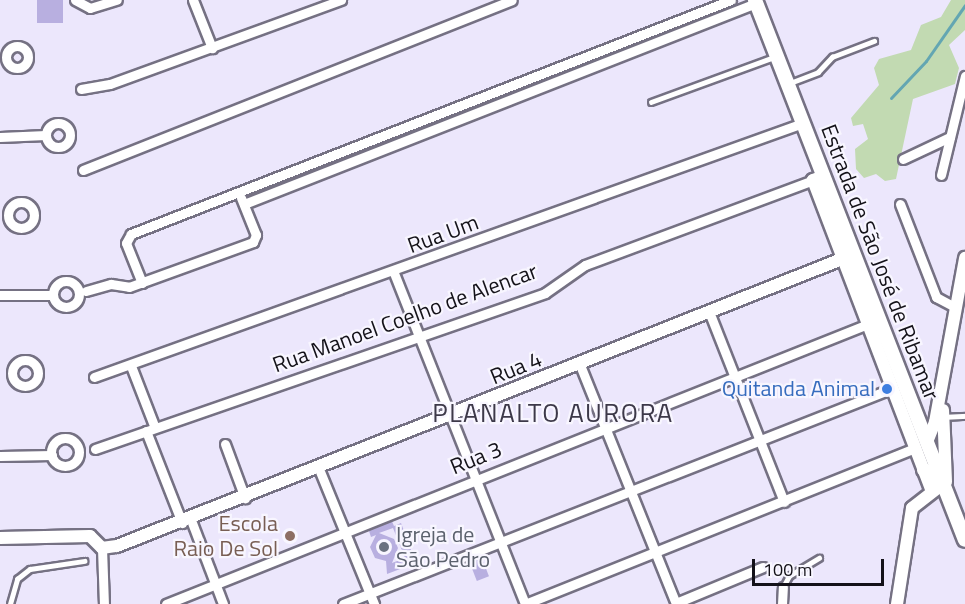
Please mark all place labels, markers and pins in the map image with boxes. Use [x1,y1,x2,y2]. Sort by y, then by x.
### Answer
place label: Quitanda Animal [722,376,875,402]
marker: Quitanda Animal [880,382,894,396]
place label: Escola Raio De Sol [173,510,278,562]
place label: Igreja de São Pedro [396,521,490,572]
marker: Escola Raio De Sol [283,529,297,543]
marker: Igreja de São Pedro [377,540,391,554]

